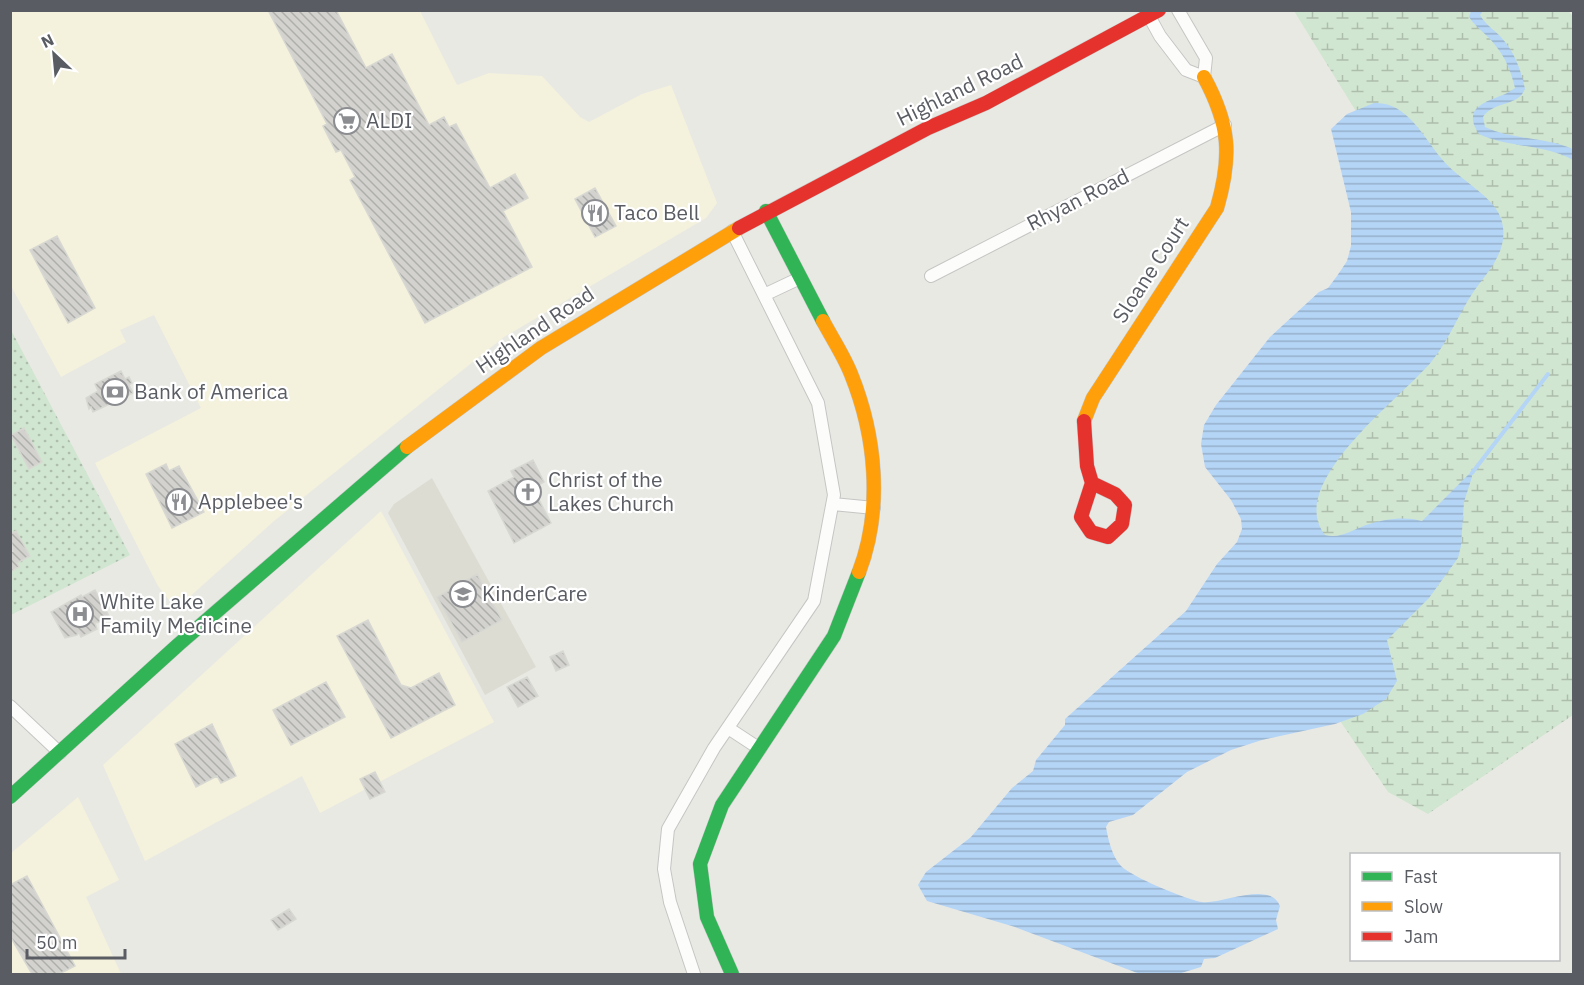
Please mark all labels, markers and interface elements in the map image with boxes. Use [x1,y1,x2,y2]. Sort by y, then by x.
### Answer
north arrow [24,24,84,84]
text: N [38,29,57,52]
street label: Highland Road [892,46,1027,132]
supermarket icon: ALDI [332,106,362,136]
place label: ALDI [366,106,412,134]
street label: Rhyan Road [1021,161,1134,237]
restaurant icon: Taco Bell [580,198,610,228]
place label: Taco Bell [614,198,700,226]
street label: Sloane Court [1105,211,1195,328]
street label: Highland Road [470,279,599,379]
bank icon: Bank of America [100,377,130,407]
place label: Bank of America [134,377,288,405]
place label: Christ of the Lakes Church [548,465,674,517]
church icon: Christ of the Lakes Church [513,477,543,507]
restaurant icon: Applebee's [164,487,194,517]
place label: Applebee's [198,487,303,515]
school or university icon: KinderCare [448,579,478,609]
place label: KinderCare [482,579,588,607]
place label: White Lake Family Medicine [100,587,252,639]
hospital icon: White Lake Family Medicine [65,599,95,629]
legend [1350,853,1560,961]
text: Fast [1404,865,1438,888]
text: Slow [1404,895,1443,918]
scale bar [27,922,124,960]
text: Jam [1404,925,1439,948]
text: 50 m [36,931,78,954]

